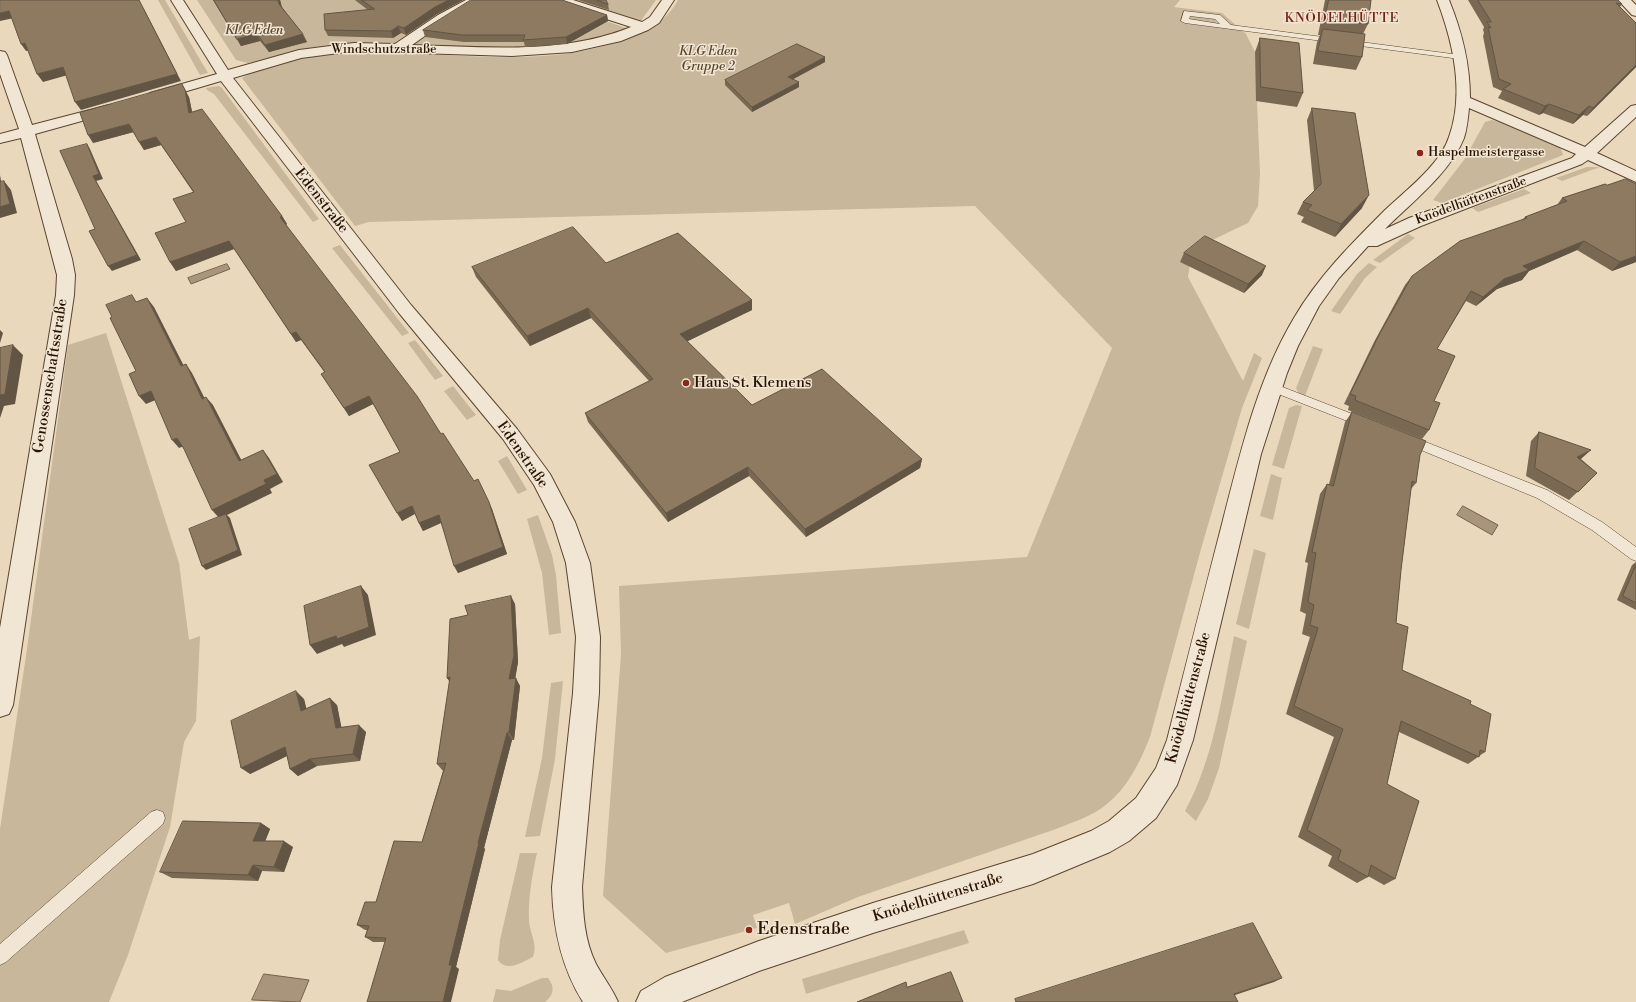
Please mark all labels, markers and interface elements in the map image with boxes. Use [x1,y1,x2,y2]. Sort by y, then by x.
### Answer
district label: KNÖDELHÜTTE [1284,11,1400,27]
park label: KLG Eden [225,23,283,39]
street label: Windschutzstraße [331,42,437,58]
park label: KLG Eden Gruppe 2 [679,44,737,75]
place label: Haspelmeistergasse [1428,145,1544,161]
marker: Haspelmeistergasse [1415,148,1425,158]
street label: Edenstraße [290,165,352,237]
street label: Knödelhüttenstraße [1413,174,1529,228]
street label: Genossenschaftsstraße [30,298,72,454]
place label: Haus St. Klemens [694,374,811,392]
marker: Haus St. Klemens [681,378,691,388]
street label: Edenstraße [492,418,552,492]
street label: Knödelhüttenstraße [1163,630,1215,766]
street label: Knödelhüttenstraße [871,870,1005,926]
place label: Edenstraße [757,919,850,941]
marker: Edenstraße [744,925,754,935]

